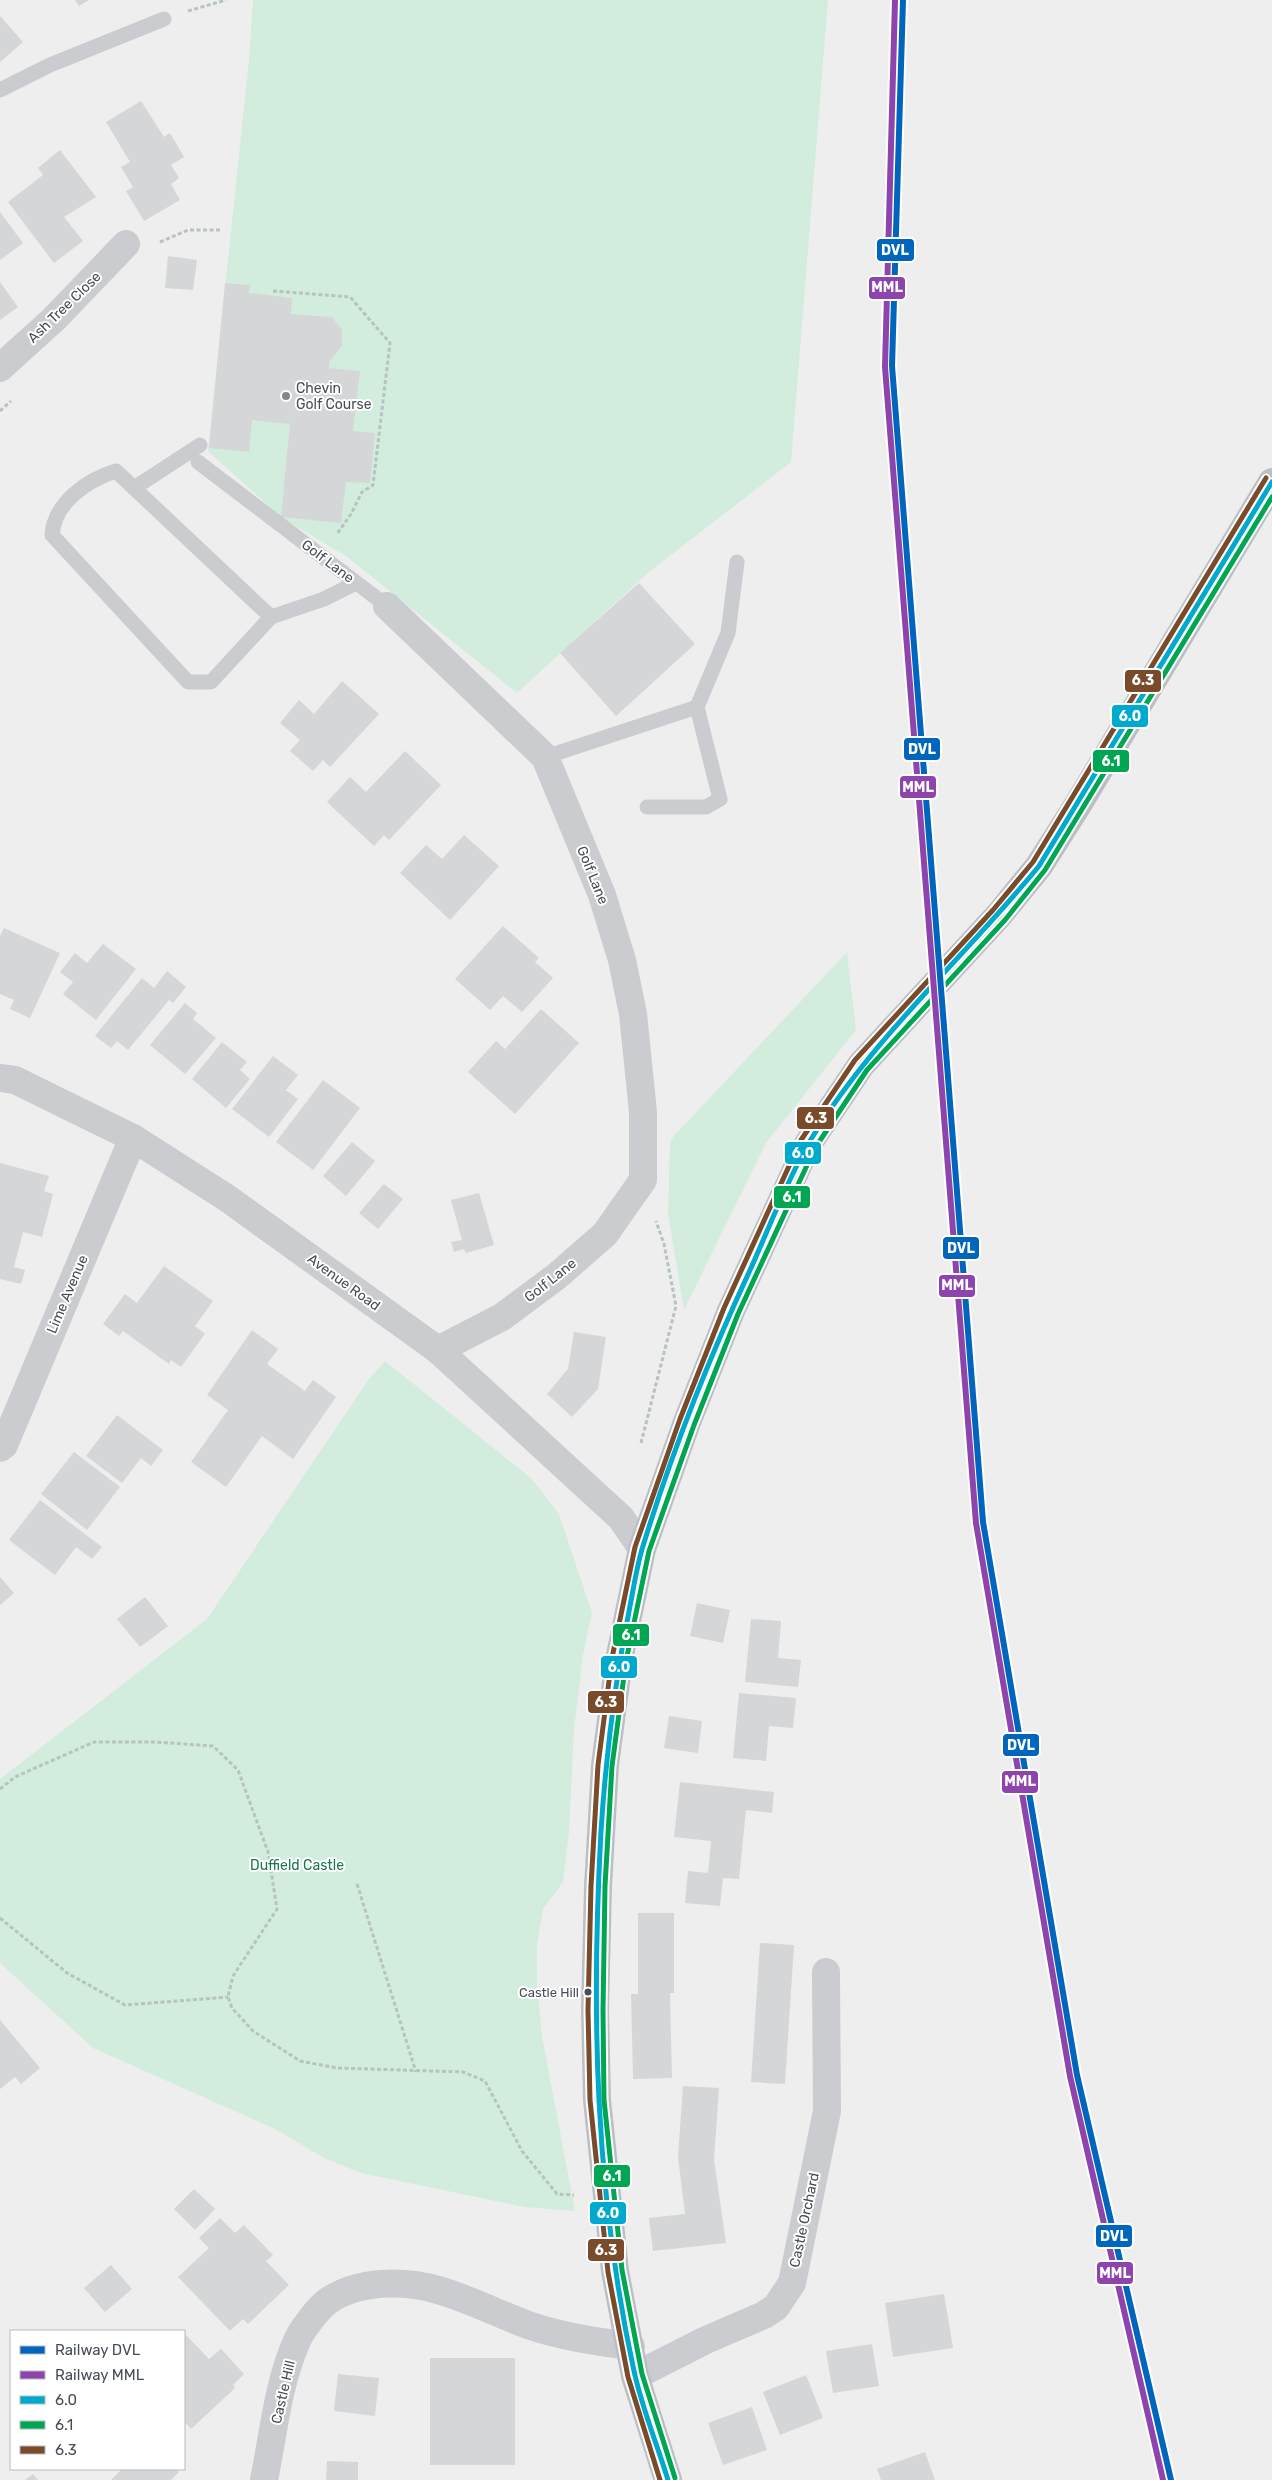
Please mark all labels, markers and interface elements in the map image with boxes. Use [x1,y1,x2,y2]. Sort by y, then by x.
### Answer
line badge: DVL [876,238,915,262]
text: DVL [881,242,910,259]
street label: Ash Tree Close [24,268,105,347]
line badge: MML [868,276,906,300]
text: MML [871,279,903,296]
place label: Chevin Golf Course [296,380,372,413]
marker: Chevin Golf Course [280,390,292,402]
street label: Golf Lane [298,536,357,587]
line badge: 6.3 [1124,669,1162,693]
text: 6.3 [1132,672,1154,689]
line badge: 6.0 [1111,704,1149,728]
text: 6.0 [1119,708,1141,725]
line badge: DVL [903,737,941,761]
text: DVL [908,741,937,758]
line badge: 6.1 [1092,749,1130,773]
text: 6.1 [1101,753,1121,770]
line badge: MML [899,775,937,799]
text: MML [902,779,934,796]
street label: Golf Lane [573,844,612,907]
line badge: 6.3 [796,1106,835,1130]
text: 6.3 [805,1110,827,1127]
line badge: 6.0 [784,1141,822,1165]
text: 6.0 [792,1145,814,1162]
line badge: 6.1 [773,1185,811,1209]
text: 6.1 [782,1189,802,1206]
line badge: DVL [942,1236,980,1260]
text: DVL [947,1240,976,1257]
street label: Avenue Road [304,1250,383,1314]
street label: Lime Avenue [43,1252,92,1336]
street label: Golf Lane [521,1255,580,1306]
line badge: MML [938,1274,976,1298]
text: MML [941,1277,973,1294]
line badge: 6.1 [612,1623,650,1647]
text: 6.1 [621,1627,641,1644]
line badge: 6.0 [600,1655,638,1679]
text: 6.0 [608,1659,630,1676]
line badge: 6.3 [587,1690,625,1714]
text: 6.3 [595,1694,617,1711]
line badge: DVL [1002,1733,1040,1757]
text: DVL [1007,1737,1036,1754]
line badge: MML [1001,1770,1039,1794]
text: MML [1004,1773,1036,1790]
park label: Duffield Castle [250,1857,344,1874]
place label: Castle Hill [519,1985,579,2000]
marker: Castle Hill [583,1987,593,1997]
line badge: 6.1 [593,2164,631,2188]
text: 6.1 [602,2168,622,2185]
street label: Castle Orchard [786,2171,823,2269]
line badge: 6.0 [589,2201,627,2225]
text: 6.0 [597,2205,619,2222]
line badge: DVL [1095,2224,1133,2248]
text: DVL [1100,2228,1129,2245]
line badge: 6.3 [587,2238,625,2262]
text: 6.3 [595,2242,617,2259]
line badge: MML [1096,2261,1134,2285]
text: MML [1099,2265,1131,2282]
legend [10,2330,185,2470]
text: Railway DVL [55,2341,141,2359]
street label: Castle Hill [268,2359,299,2425]
text: Railway MML [55,2366,145,2384]
text: 6.0 [55,2391,77,2409]
text: 6.1 [55,2416,73,2434]
text: 6.3 [55,2441,77,2459]

